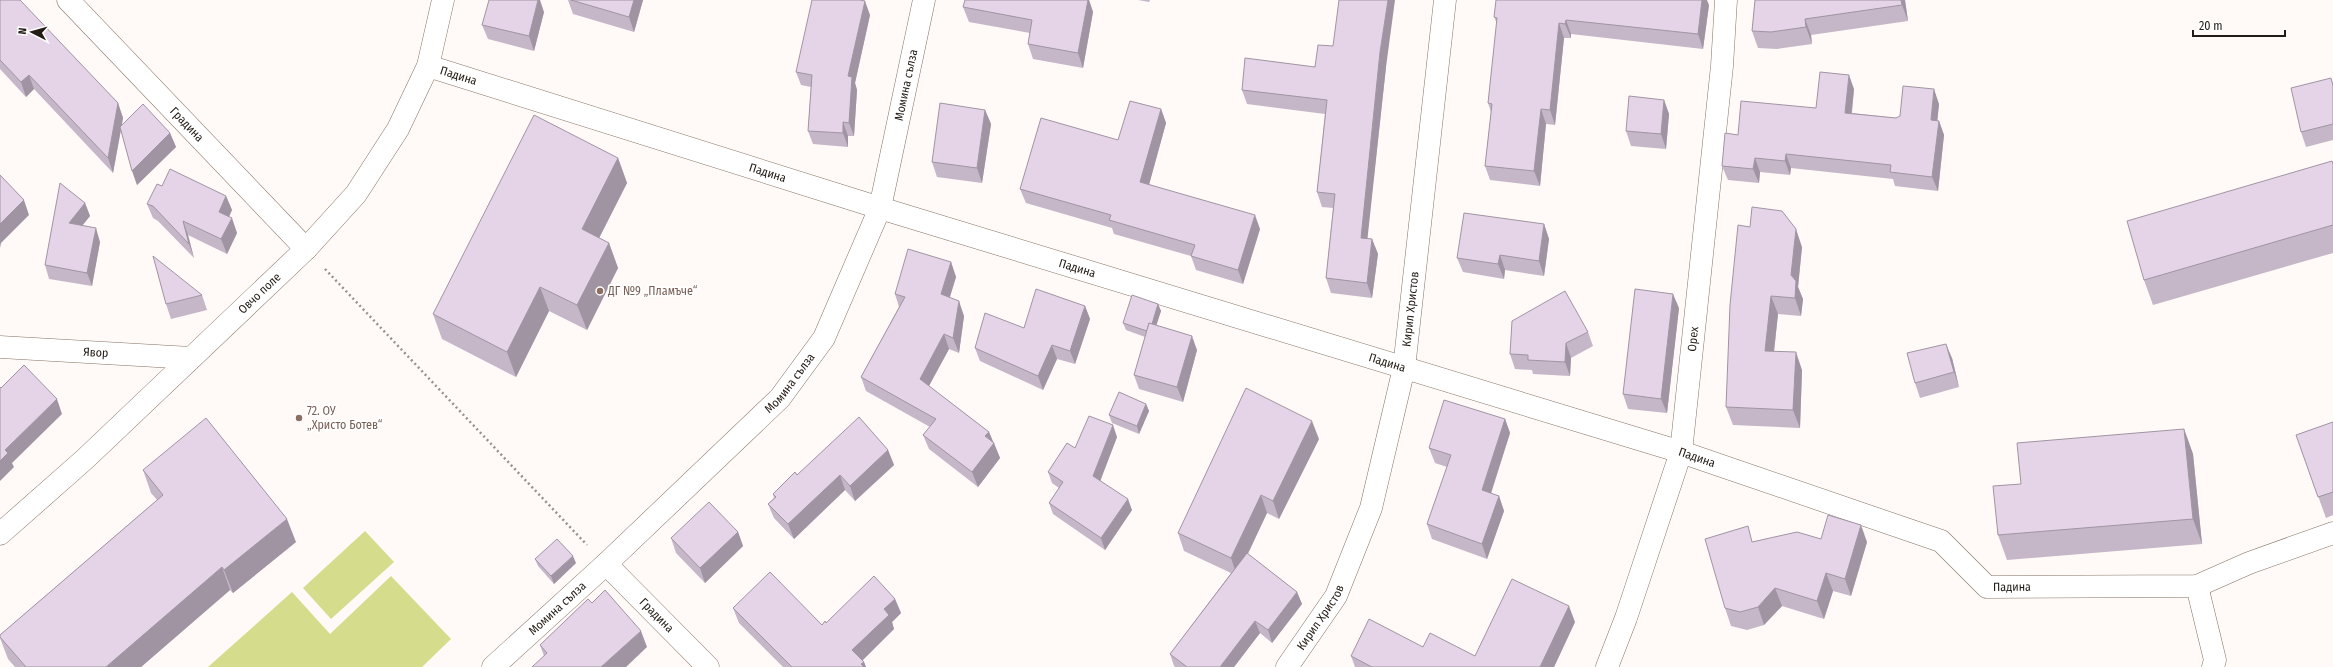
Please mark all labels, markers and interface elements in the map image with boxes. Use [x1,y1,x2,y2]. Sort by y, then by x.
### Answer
north arrow [12,12,52,52]
scale bar [2193,12,2285,38]
text: 20 m [2199,19,2223,33]
text: N [16,27,29,35]
street label: Момина сълза [892,48,920,122]
street label: Падина [438,63,479,88]
street label: Градина [167,104,207,145]
street label: Падина [747,160,788,185]
street label: Падина [1057,256,1098,280]
street label: Овчо поле [235,270,284,317]
street label: Кирил Христов [1399,271,1422,347]
place label: ДГ №9 „Пламъче“ [607,284,698,298]
marker: ДГ №9 „Пламъче“ [595,286,605,296]
street label: Орех [1685,325,1701,352]
street label: Явор [83,345,109,360]
street label: Момина сълза [762,350,818,416]
street label: Падина [1367,350,1408,375]
place label: 72. ОУ „Христо Ботев“ [307,404,383,432]
marker: 72. ОУ „Христо Ботев“ [294,413,304,423]
street label: Падина [1677,445,1717,470]
street label: Момина сълза [526,579,589,638]
street label: Падина [1993,580,2031,594]
street label: Кирил Христов [1294,583,1347,653]
street label: Градина [637,595,677,635]

